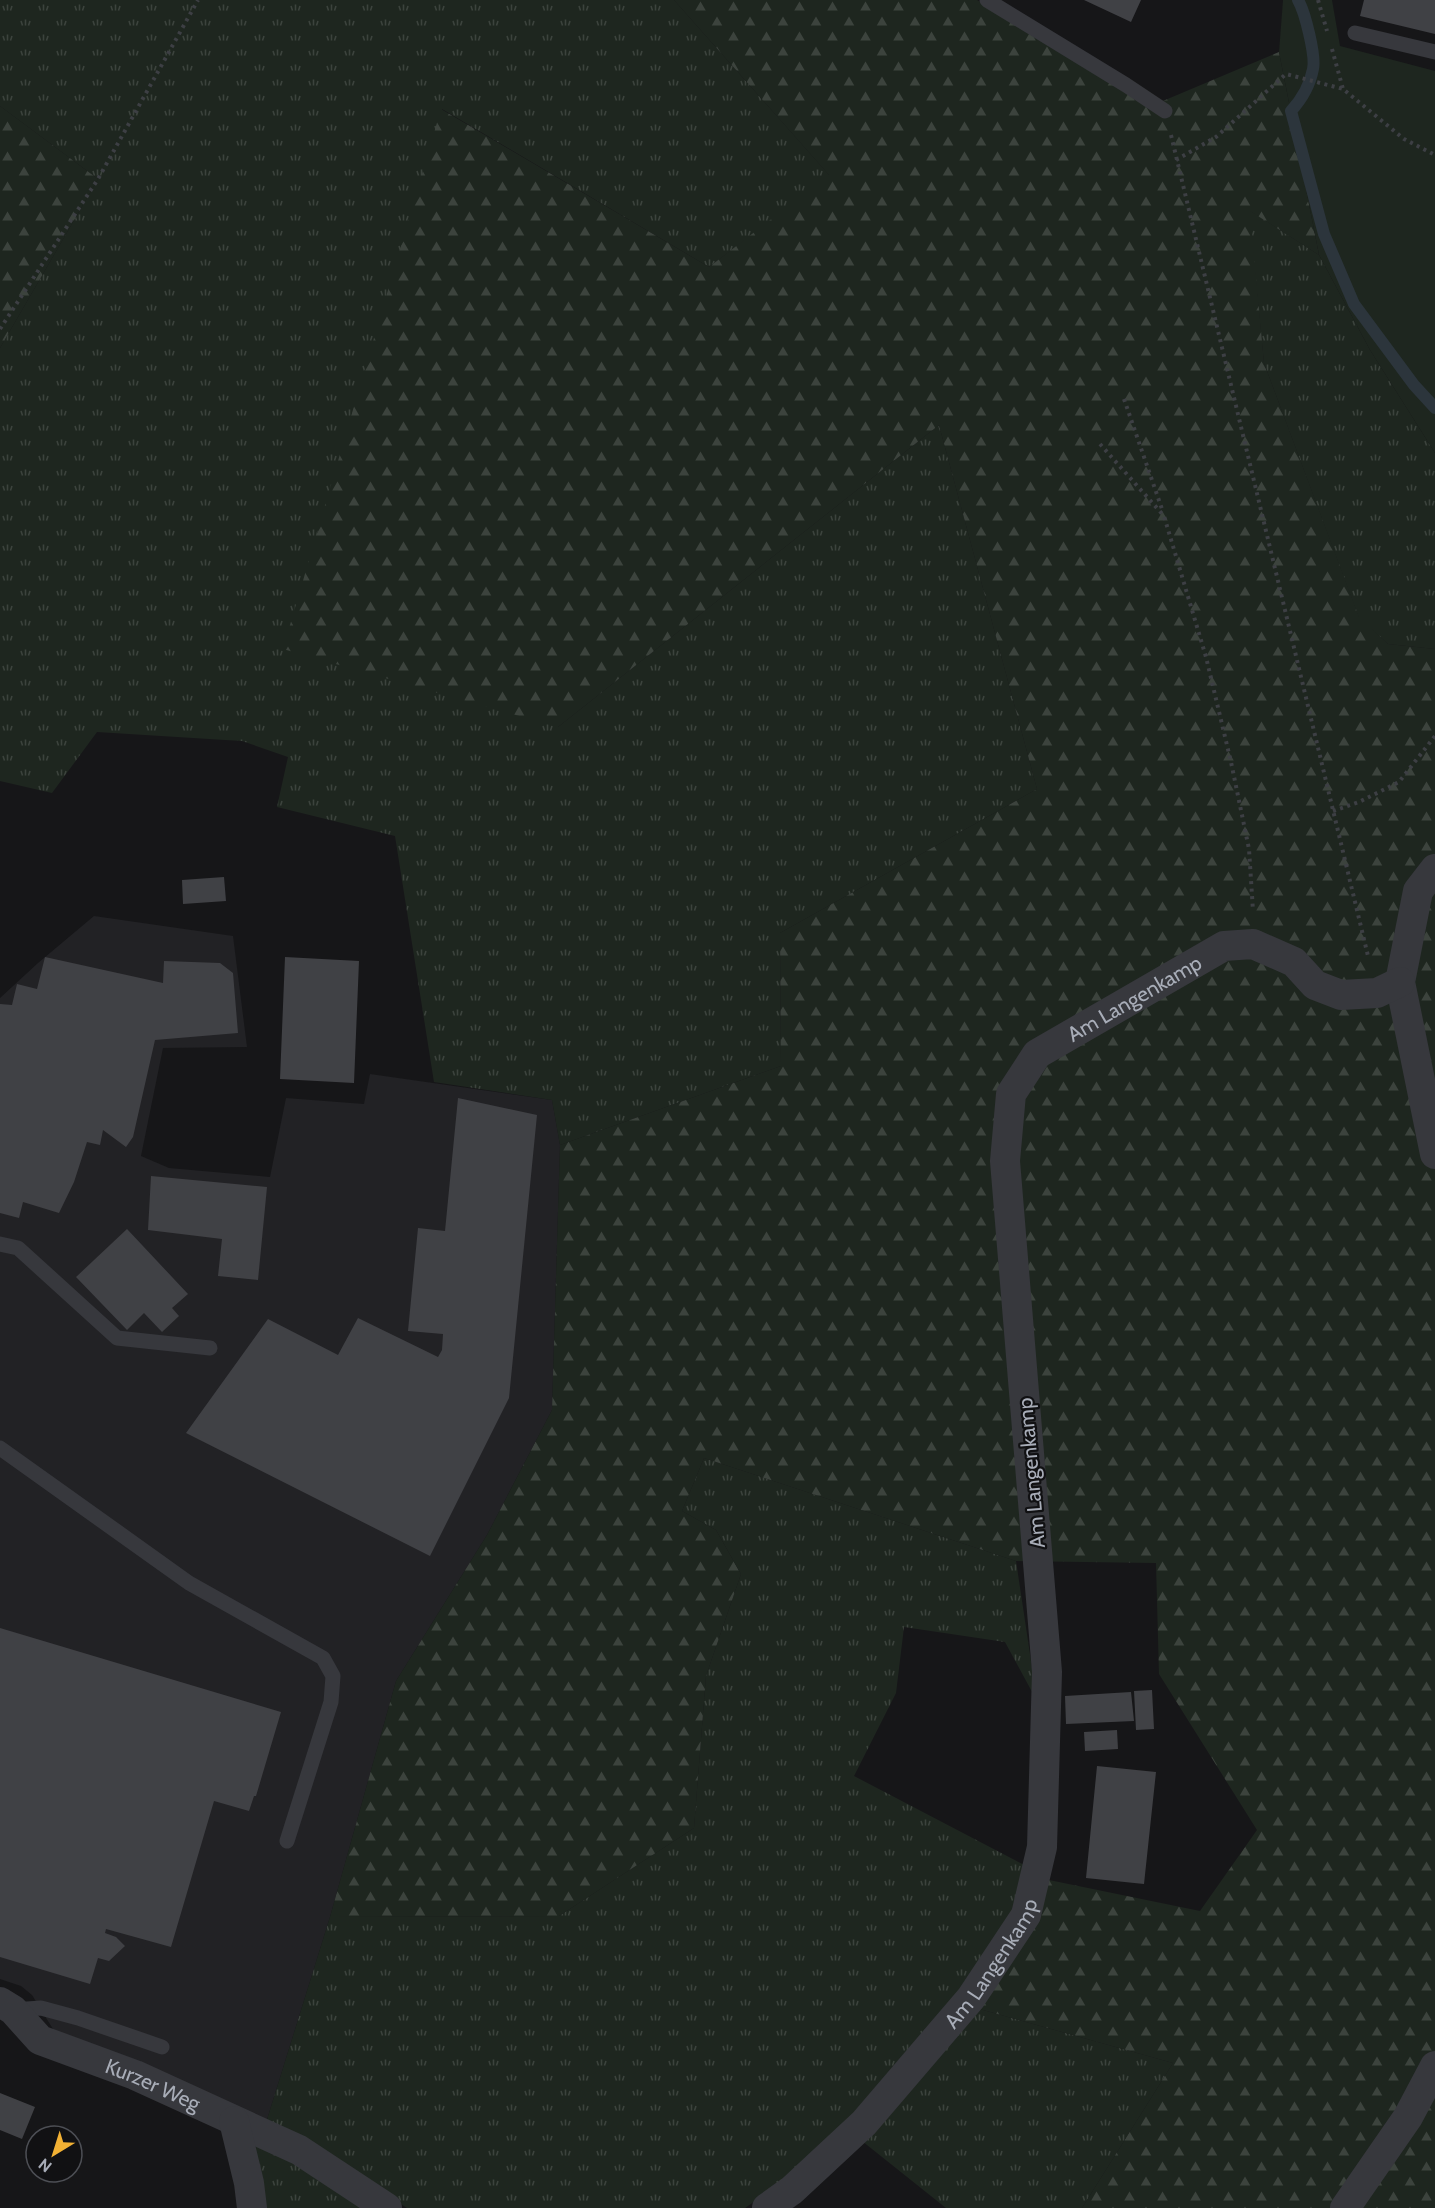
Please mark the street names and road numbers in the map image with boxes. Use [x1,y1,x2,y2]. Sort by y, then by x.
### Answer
street label: Am Langenkamp [1062,949,1206,1047]
street label: Am Langenkamp [1012,1397,1050,1549]
street label: Am Langenkamp [939,1896,1042,2033]
street label: Kurzer Weg [102,2053,205,2116]

